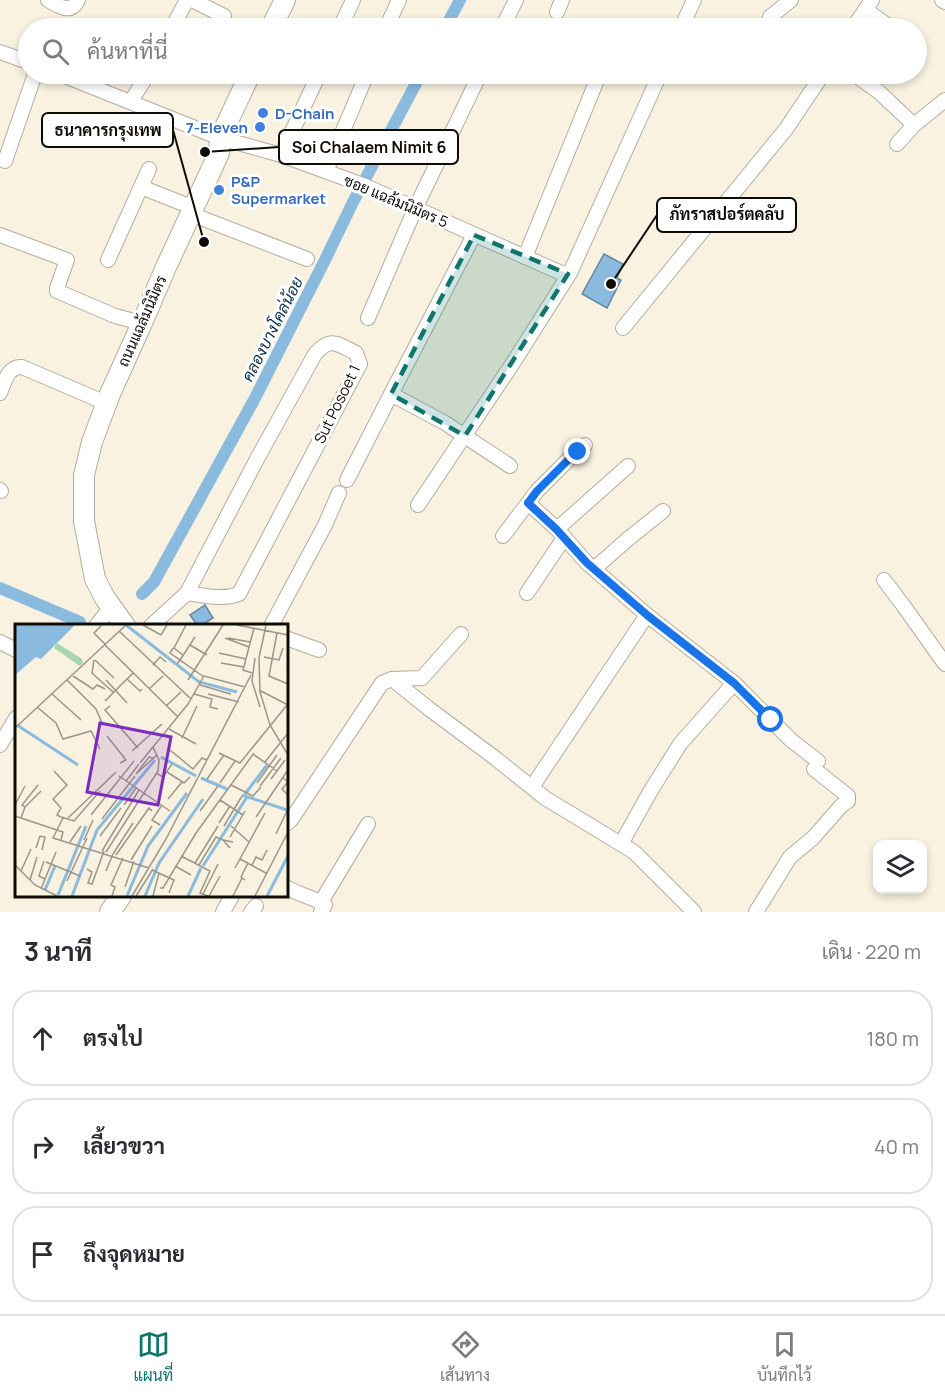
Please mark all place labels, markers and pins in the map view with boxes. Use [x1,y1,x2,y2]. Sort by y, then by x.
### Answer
place label: D-Chain [275,103,335,124]
marker: D-Chain [256,106,270,120]
callout: ธนาคารกรุงเทพ [42,113,173,147]
place label: 7-Eleven [186,117,248,138]
marker: 7-Eleven [253,120,267,134]
callout: Soi Chalaem Nimit 6 [279,130,458,164]
place label: P&P Supermarket [231,171,326,209]
marker: P&P Supermarket [212,183,226,197]
callout: ภัทราสปอร์ตคลับ [657,198,796,232]

